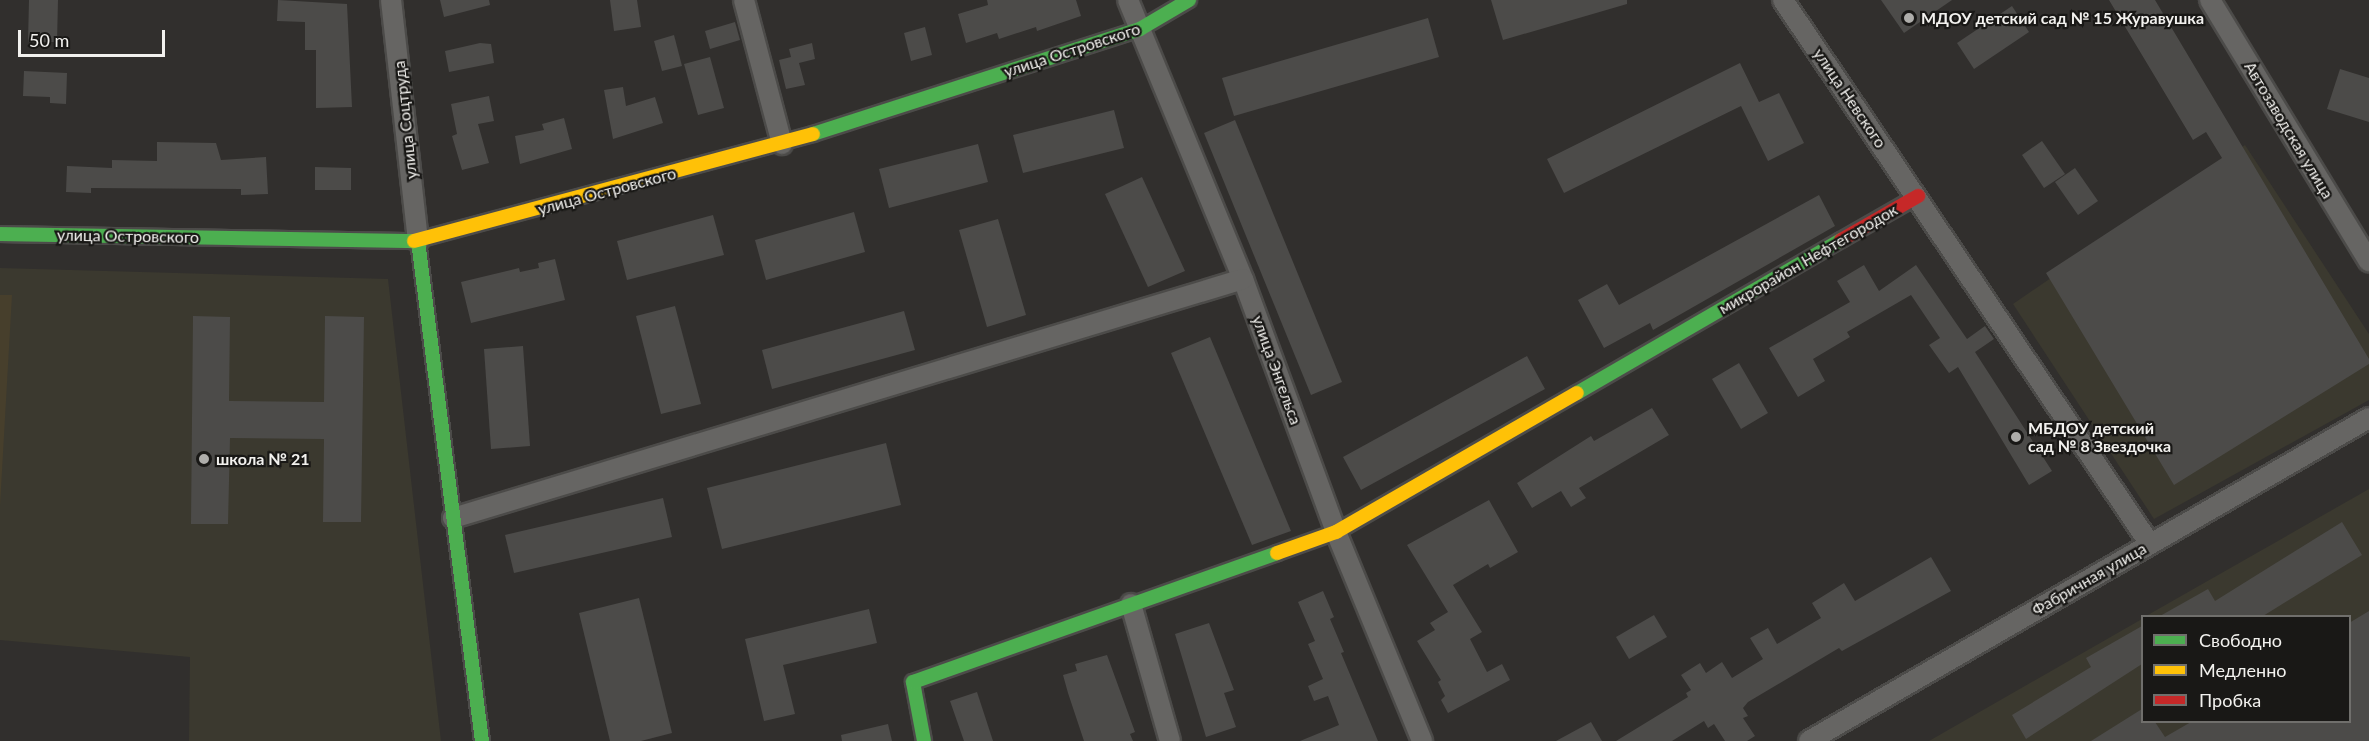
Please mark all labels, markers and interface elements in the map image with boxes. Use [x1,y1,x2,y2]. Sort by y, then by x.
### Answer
place label: МДОУ детский сад № 15 Журавушка [1921,8,2204,28]
marker: МДОУ детский сад № 15 Журавушка [1902,11,1916,25]
scale bar [21,18,168,56]
street label: улица Островского [1001,19,1143,81]
text: 50 m [29,29,69,51]
street label: улица Невского [1810,44,1890,152]
street label: Автозаводская улица [2240,58,2338,202]
street label: улица Соцтруда [389,60,421,180]
street label: улица Островского [536,163,678,219]
street label: микрорайон Нефтегородок [1715,200,1901,318]
street label: улица Островского [57,225,199,247]
street label: улица Энгельса [1248,313,1306,427]
place label: МБДОУ детский сад № 8 Звездочка [2028,418,2171,456]
marker: МБДОУ детский сад № 8 Звездочка [2009,430,2023,444]
place label: школа № 21 [216,449,310,469]
marker: школа № 21 [197,452,211,466]
street label: Фабричная улица [2028,539,2150,619]
legend [2141,615,2351,723]
text: Свободно [2199,629,2282,651]
text: Медленно [2199,659,2287,681]
text: Пробка [2199,689,2261,711]

